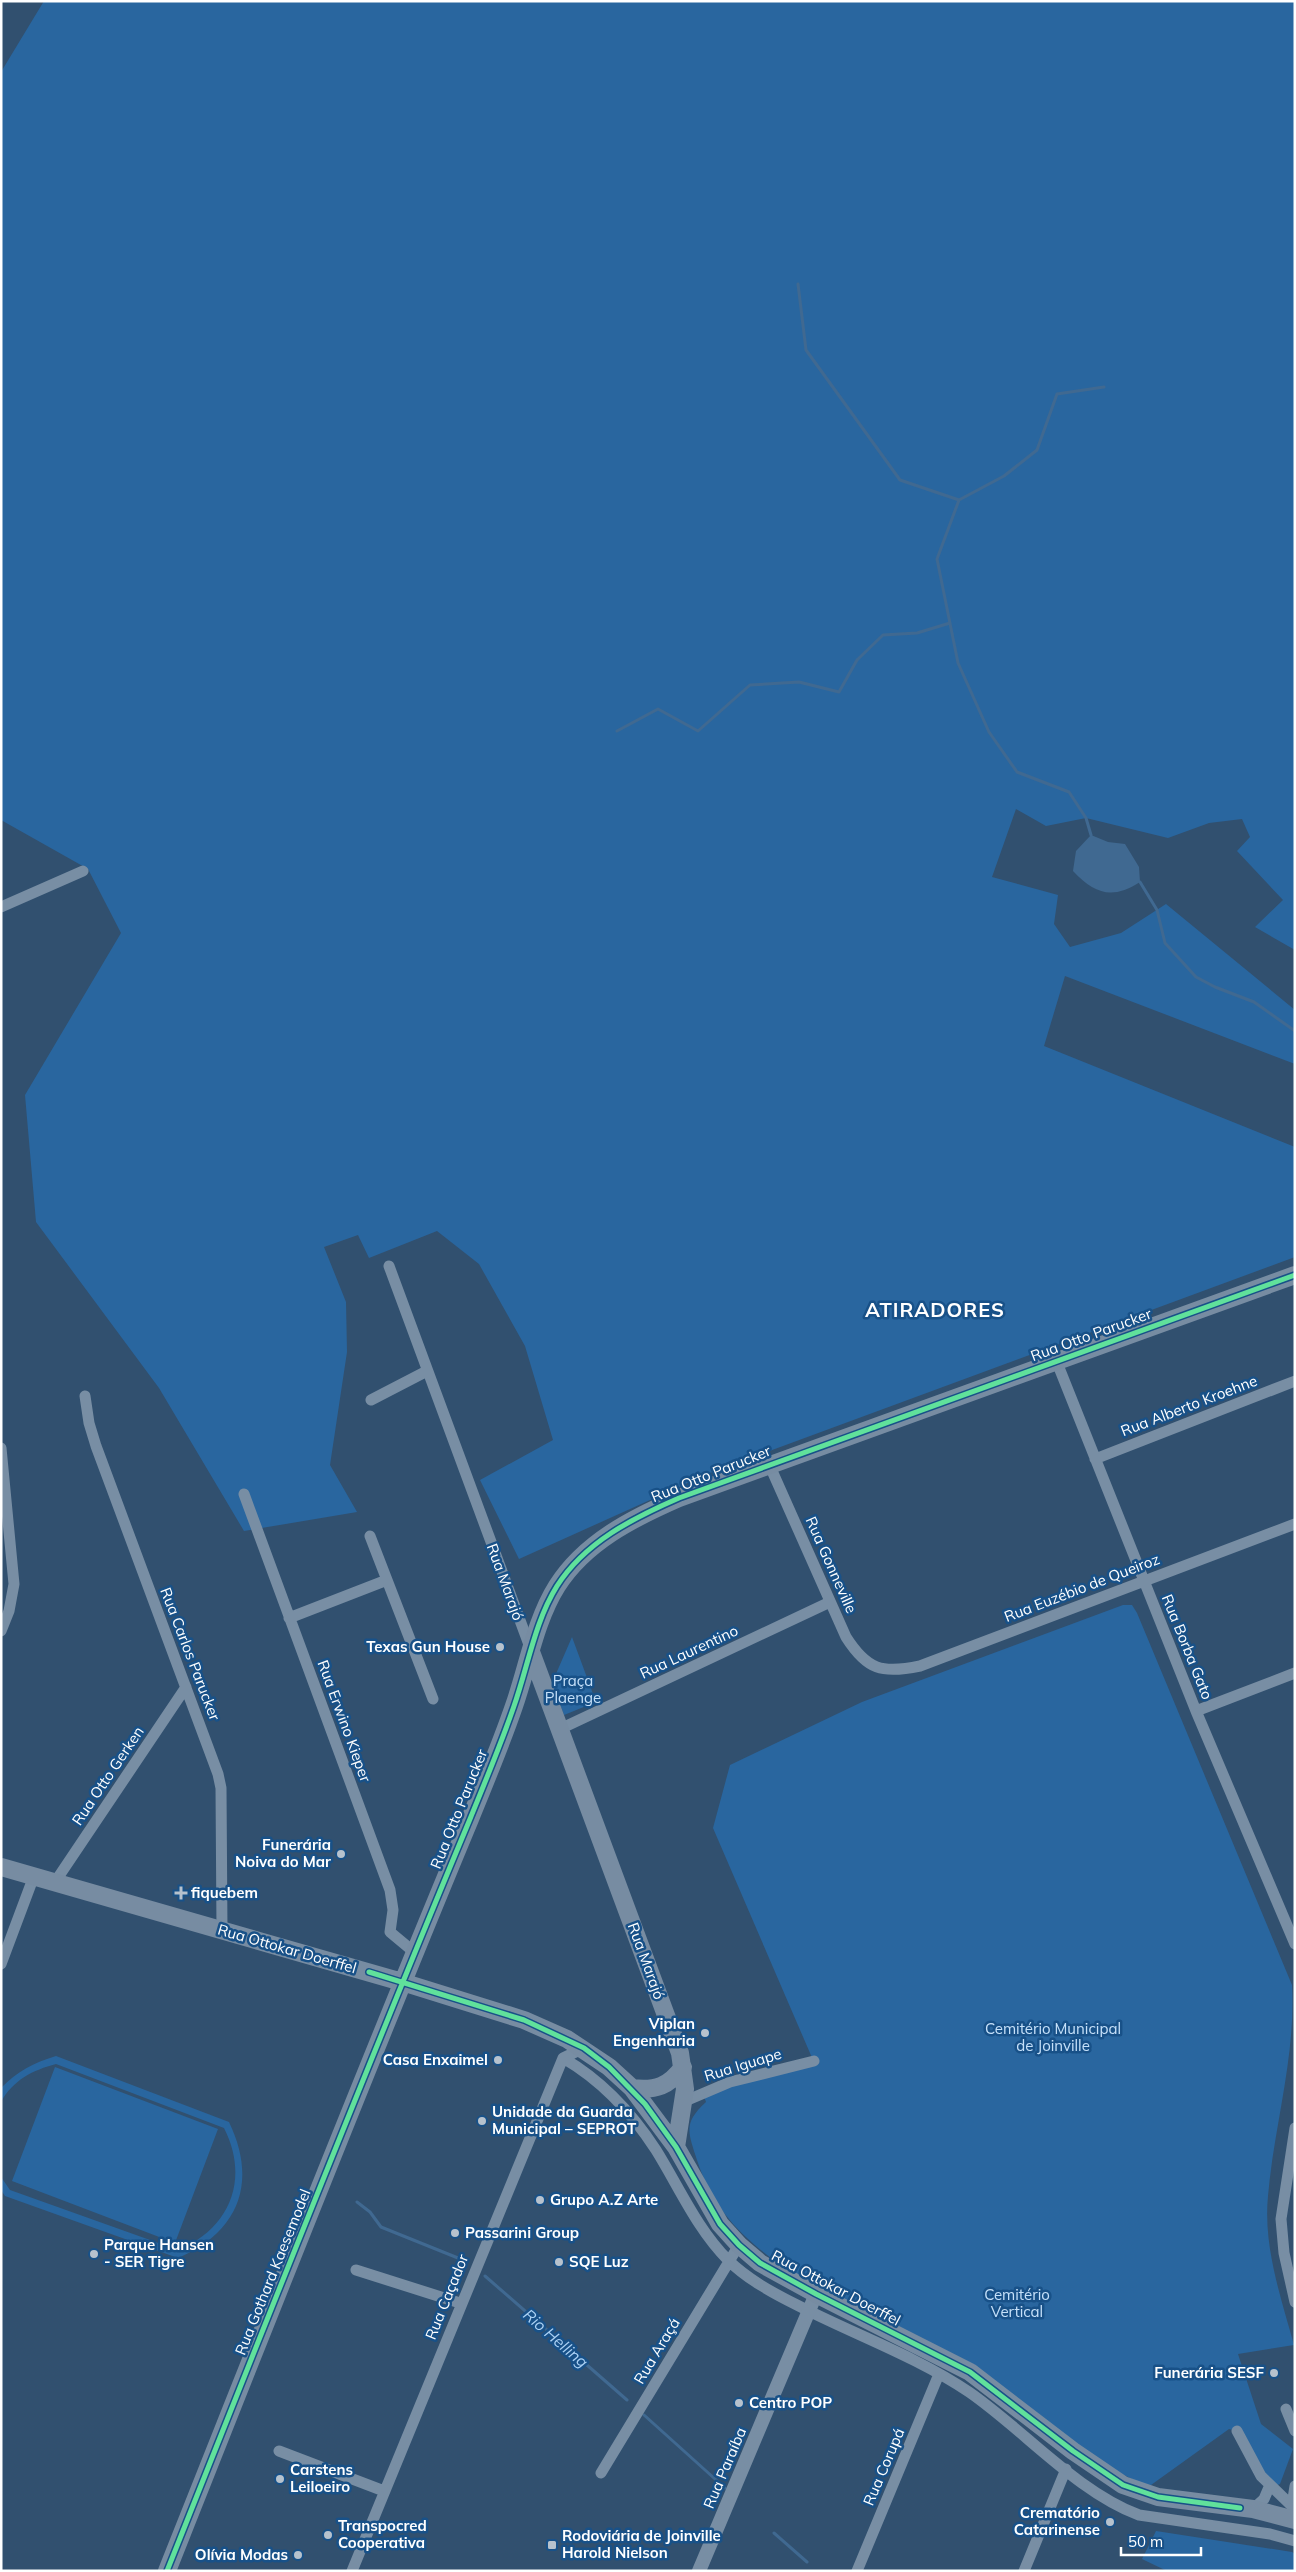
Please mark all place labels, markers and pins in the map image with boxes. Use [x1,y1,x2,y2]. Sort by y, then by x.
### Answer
place label: Texas Gun House [366,1637,490,1656]
marker: Texas Gun House [494,1641,506,1653]
place label: Funerária Noiva do Mar [235,1835,331,1871]
marker: Funerária Noiva do Mar [335,1848,347,1860]
place label: fiquebem [191,1883,258,1902]
marker: fiquebem [175,1887,187,1899]
place label: Viplan Engenharia [613,2014,695,2050]
marker: Viplan Engenharia [699,2027,711,2039]
place label: Casa Enxaimel [383,2050,488,2069]
marker: Casa Enxaimel [492,2054,504,2066]
place label: Unidade da Guarda Municipal – SEPROT [492,2102,637,2138]
marker: Unidade da Guarda Municipal – SEPROT [476,2115,488,2127]
place label: Grupo A.Z Arte [550,2190,658,2209]
marker: Grupo A.Z Arte [534,2194,546,2206]
place label: Passarini Group [465,2223,579,2242]
marker: Passarini Group [449,2227,461,2239]
place label: Parque Hansen - SER Tigre [104,2235,214,2271]
marker: Parque Hansen - SER Tigre [88,2248,100,2260]
place label: SQE Luz [569,2252,629,2271]
marker: SQE Luz [553,2256,565,2268]
place label: Funerária SESF [1154,2363,1264,2382]
marker: Funerária SESF [1268,2367,1280,2379]
place label: Centro POP [749,2393,832,2412]
marker: Centro POP [733,2397,745,2409]
place label: Carstens Leiloeiro [290,2460,353,2496]
marker: Carstens Leiloeiro [274,2473,286,2485]
place label: Crematório Catarinense [1014,2503,1100,2539]
place label: Transpocred Cooperativa [338,2516,427,2552]
marker: Crematório Catarinense [1104,2516,1116,2528]
place label: Rodoviária de Joinville Harold Nielson [562,2526,721,2562]
marker: Transpocred Cooperativa [322,2529,334,2541]
marker: Rodoviária de Joinville Harold Nielson [546,2539,558,2551]
place label: Olívia Modas [195,2545,288,2564]
marker: Olívia Modas [292,2549,304,2561]

